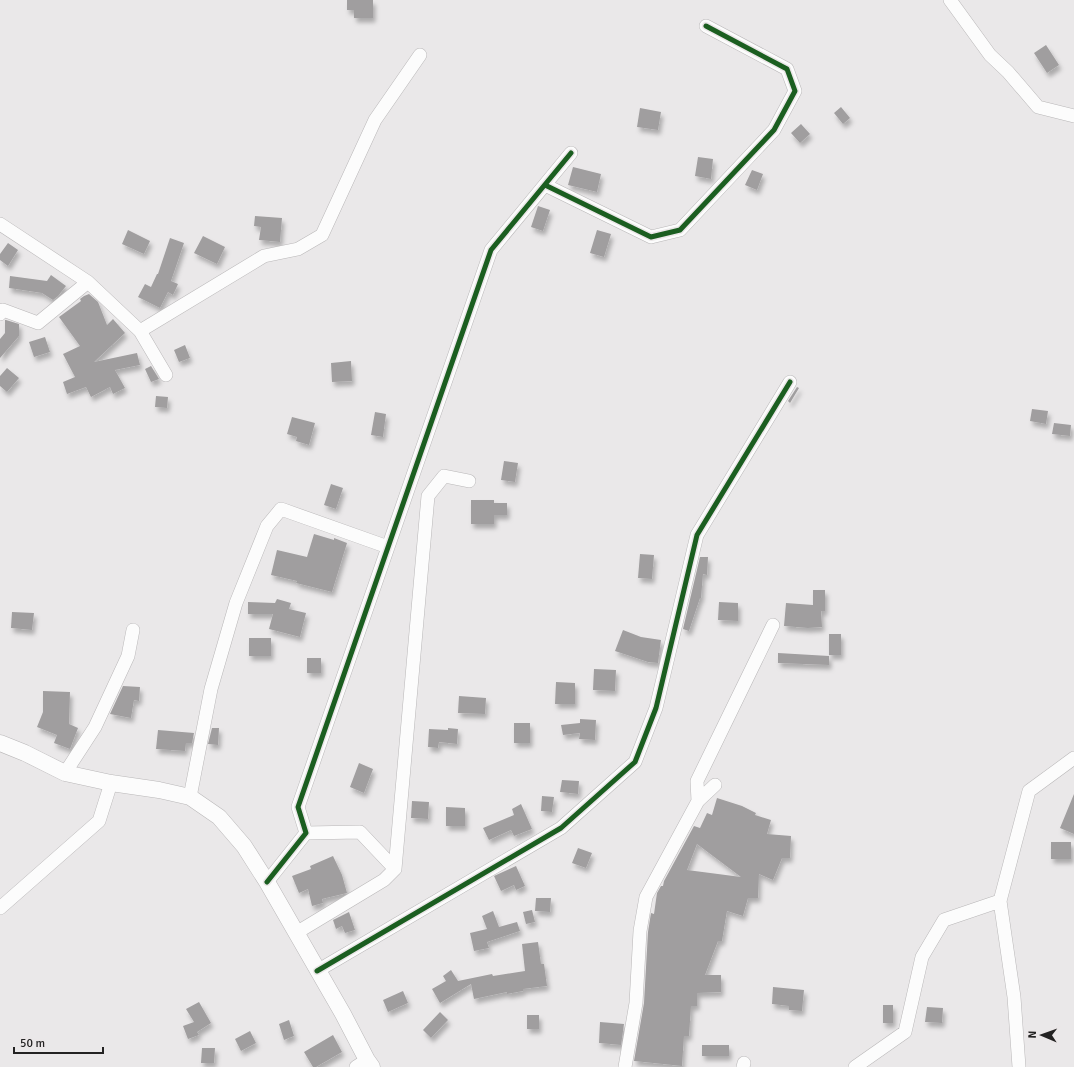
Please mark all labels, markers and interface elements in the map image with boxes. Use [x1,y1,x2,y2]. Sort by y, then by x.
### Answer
north arrow [1022,1015,1062,1055]
scale bar [14,1029,103,1055]
text: N [1026,1031,1039,1039]
text: 50 m [20,1036,45,1051]

